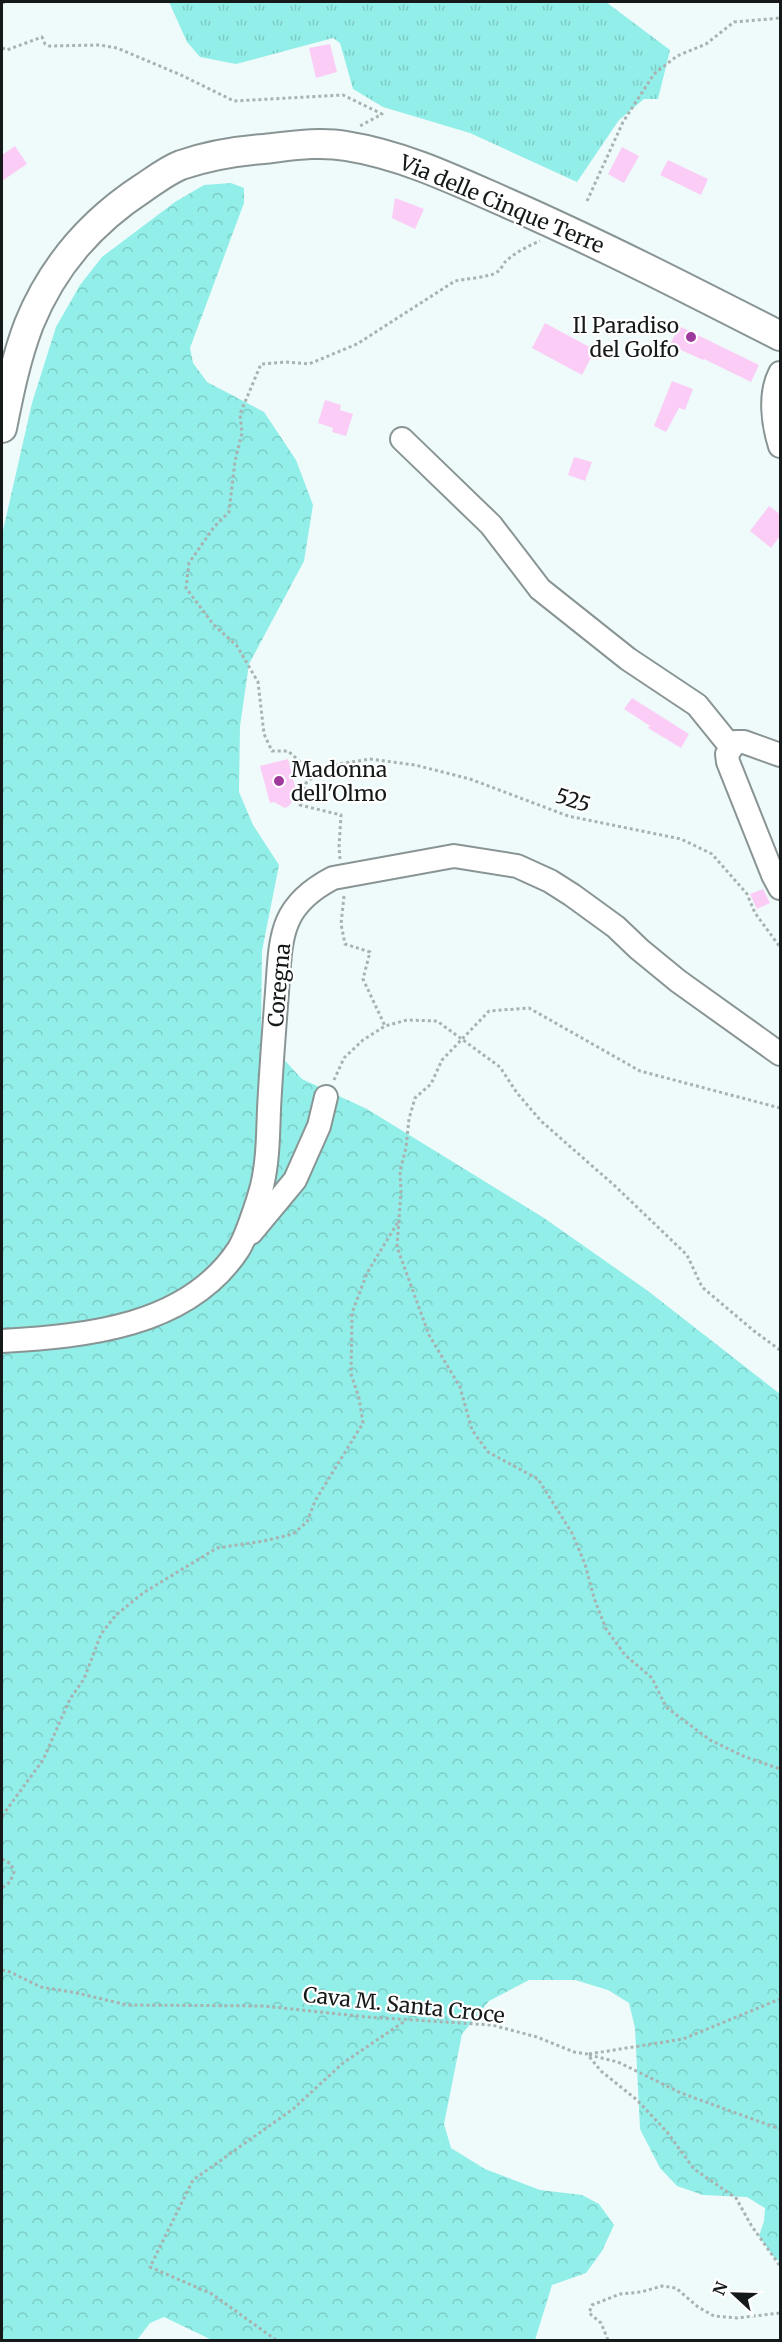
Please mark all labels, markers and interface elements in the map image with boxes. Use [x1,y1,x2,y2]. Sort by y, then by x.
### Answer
street label: Via delle Cinque Terre [395,148,608,259]
place label: Il Paradiso del Golfo [573,312,679,363]
marker: Il Paradiso del Golfo [684,330,698,344]
place label: Madonna dell'Olmo [291,756,387,807]
marker: Madonna dell'Olmo [272,774,286,788]
street label: 525 [552,782,594,818]
street label: Coregna [262,942,296,1028]
street label: Cava M. Santa Croce [302,1981,506,2029]
north arrow [704,2264,764,2324]
text: N [708,2278,732,2298]

